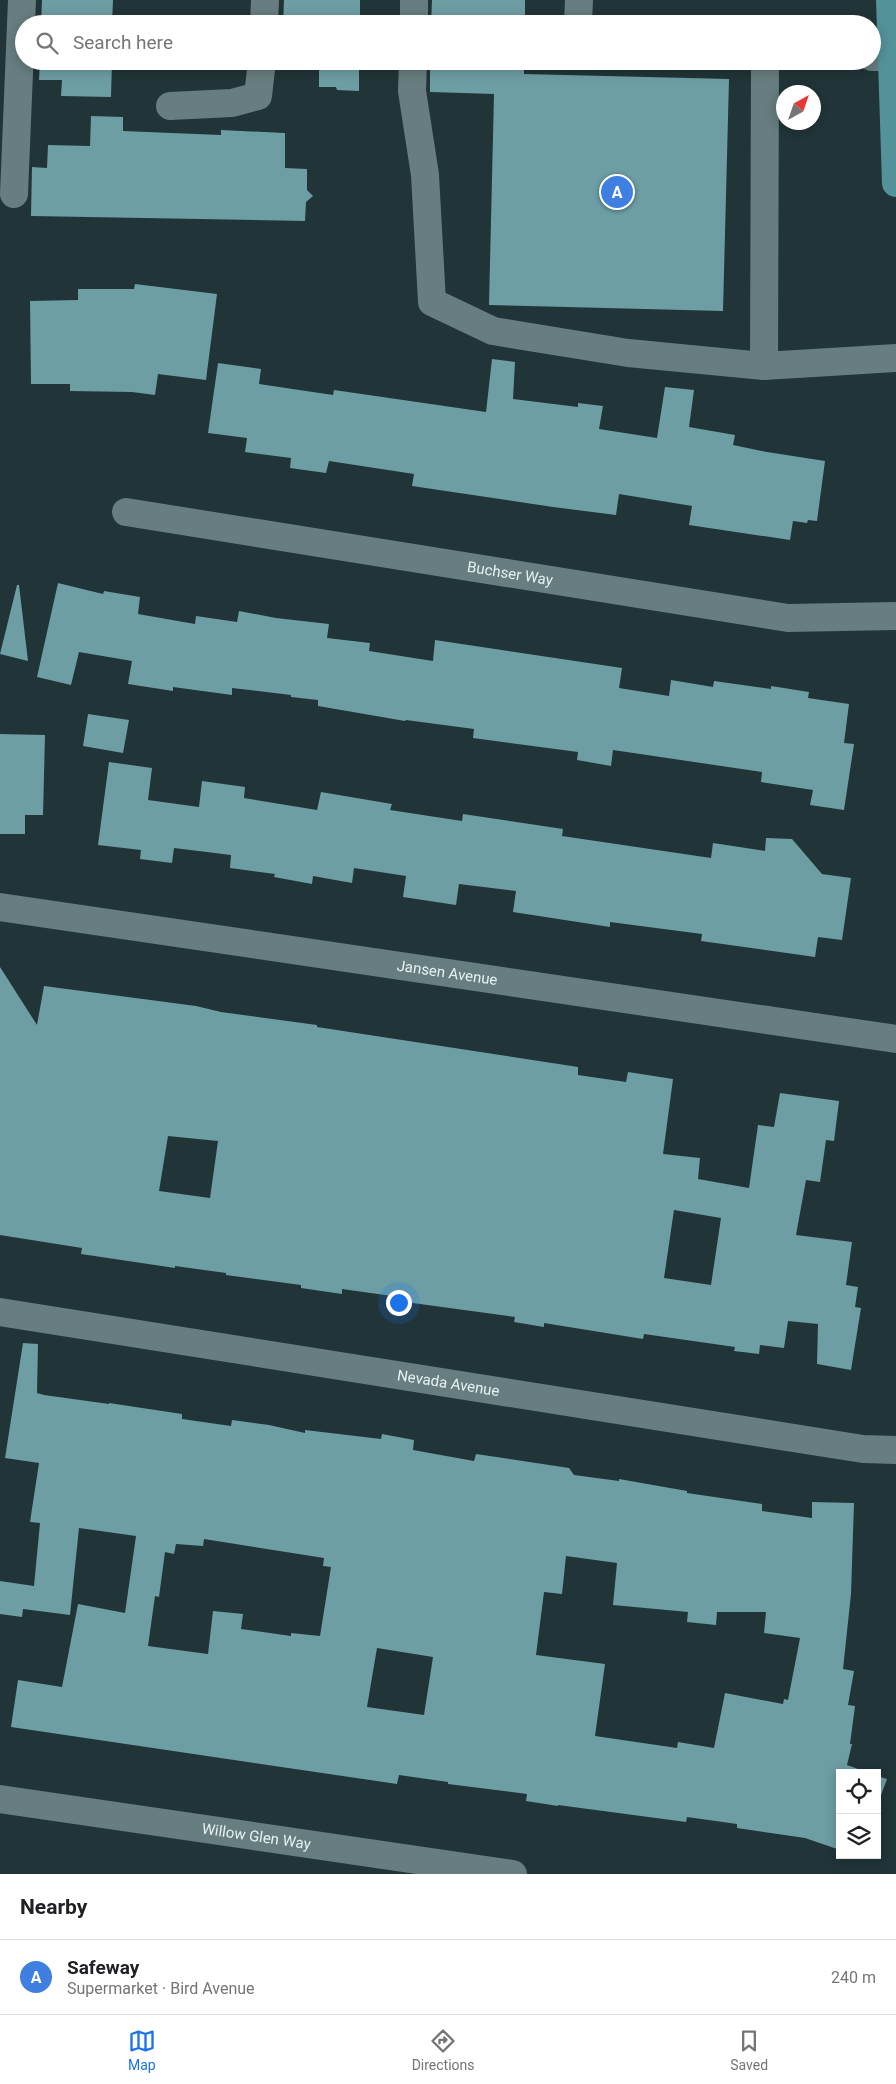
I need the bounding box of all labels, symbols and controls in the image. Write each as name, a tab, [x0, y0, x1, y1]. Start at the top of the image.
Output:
search box	[15, 15, 881, 70]
icon: search	[33, 29, 61, 57]
text: Search here	[73, 31, 173, 54]
north arrow	[776, 85, 821, 130]
pin: A	[601, 173, 633, 211]
street label: Buchser Way	[466, 558, 554, 589]
street label: Jansen Avenue	[396, 957, 499, 989]
your location	[386, 1290, 412, 1316]
street label: Nevada Avenue	[396, 1366, 501, 1400]
map controls	[836, 1769, 881, 1859]
button: locate	[836, 1769, 881, 1814]
button: layers	[836, 1814, 881, 1859]
street label: Willow Glen Way	[201, 1820, 312, 1853]
text: Nearby	[20, 1895, 87, 1919]
text: Safeway	[67, 1956, 139, 1979]
text: A	[31, 1968, 41, 1987]
text: 240 m	[831, 1968, 876, 1987]
text: Supermarket · Bird Avenue	[67, 1979, 255, 1998]
tab: Map	[128, 2027, 156, 2073]
tab: Directions	[412, 2027, 475, 2073]
tab: Saved	[730, 2027, 768, 2073]

